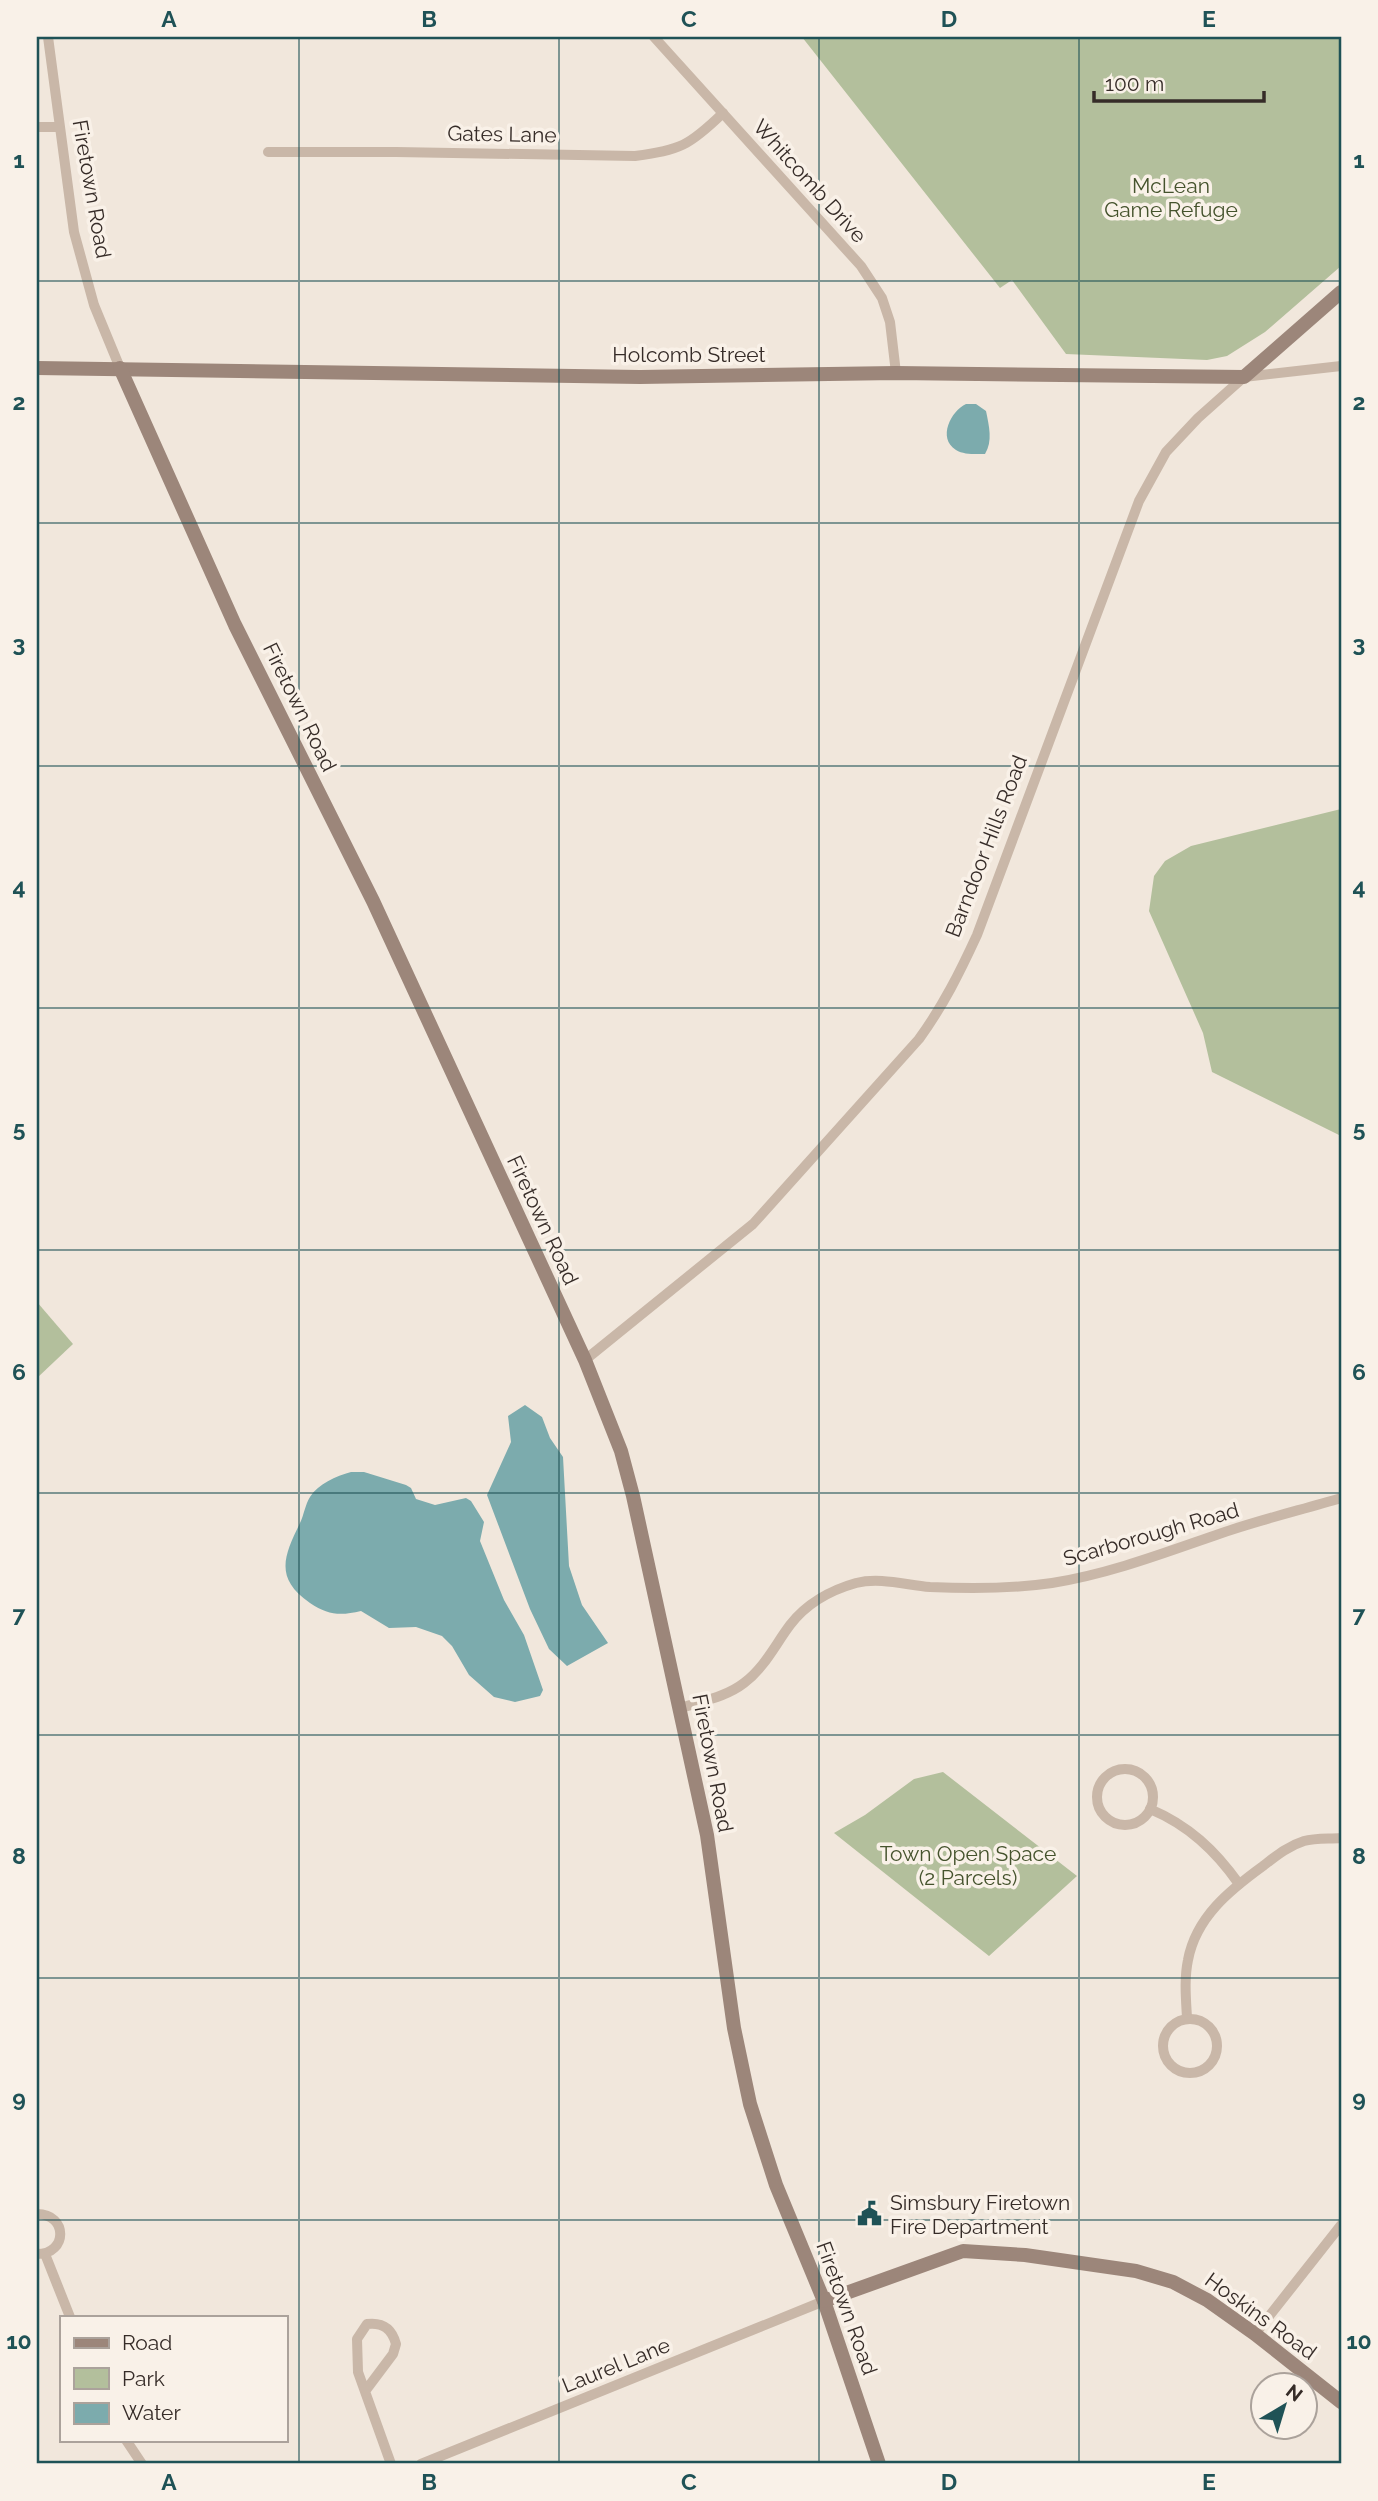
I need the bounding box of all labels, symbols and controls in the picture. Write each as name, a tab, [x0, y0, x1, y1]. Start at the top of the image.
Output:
text: A	[161, 5, 177, 32]
text: B	[421, 5, 437, 32]
text: C	[681, 5, 697, 32]
text: D	[941, 5, 957, 32]
text: E	[1202, 5, 1216, 32]
scale bar	[1094, 60, 1264, 104]
text: 100 m	[1105, 71, 1164, 96]
street label: Whitcomb Drive	[748, 114, 872, 248]
street label: Firetown Road	[68, 118, 116, 260]
street label: Gates Lane	[447, 121, 557, 147]
text: 1	[13, 146, 25, 173]
text: 1	[1353, 146, 1365, 173]
park label: McLean Game Refuge	[1104, 173, 1238, 222]
street label: Holcomb Street	[612, 342, 766, 367]
text: 2	[13, 388, 25, 415]
text: 2	[1353, 388, 1365, 415]
text: 3	[13, 630, 25, 657]
text: 3	[1353, 630, 1365, 657]
street label: Firetown Road	[258, 639, 342, 775]
street label: Barndoor Hills Road	[940, 752, 1032, 940]
text: 4	[12, 873, 26, 900]
text: 4	[1352, 873, 1366, 900]
text: 5	[13, 1115, 26, 1142]
text: 5	[1353, 1115, 1366, 1142]
street label: Firetown Road	[502, 1151, 584, 1289]
text: 6	[12, 1358, 26, 1385]
text: 6	[1352, 1358, 1366, 1385]
street label: Scarborough Road	[1060, 1497, 1242, 1571]
text: 7	[13, 1600, 26, 1627]
text: 7	[1353, 1600, 1366, 1627]
street label: Firetown Road	[687, 1692, 739, 1834]
park label: Town Open Space (2 Parcels)	[880, 1841, 1056, 1890]
text: 8	[12, 1842, 26, 1869]
text: 8	[1352, 1842, 1366, 1869]
text: 9	[12, 2085, 26, 2112]
text: 9	[1352, 2085, 1366, 2112]
place label: Simsbury Firetown Fire Department	[890, 2190, 1070, 2239]
public building icon: Simsbury Firetown Fire Department	[856, 2200, 884, 2228]
street label: Firetown Road	[811, 2238, 883, 2378]
street label: Hoskins Road	[1200, 2267, 1322, 2365]
legend	[60, 2316, 287, 2442]
text: 10	[6, 2327, 32, 2354]
text: 10	[1346, 2327, 1372, 2354]
text: Road	[122, 2330, 172, 2355]
street label: Laurel Lane	[558, 2332, 674, 2398]
text: Park	[122, 2366, 165, 2391]
north arrow	[1248, 2372, 1318, 2442]
text: N	[1282, 2379, 1307, 2406]
text: Water	[122, 2400, 181, 2425]
text: A	[161, 2468, 177, 2495]
text: B	[421, 2468, 437, 2495]
text: C	[681, 2468, 697, 2495]
text: D	[941, 2468, 957, 2495]
text: E	[1202, 2468, 1216, 2495]

